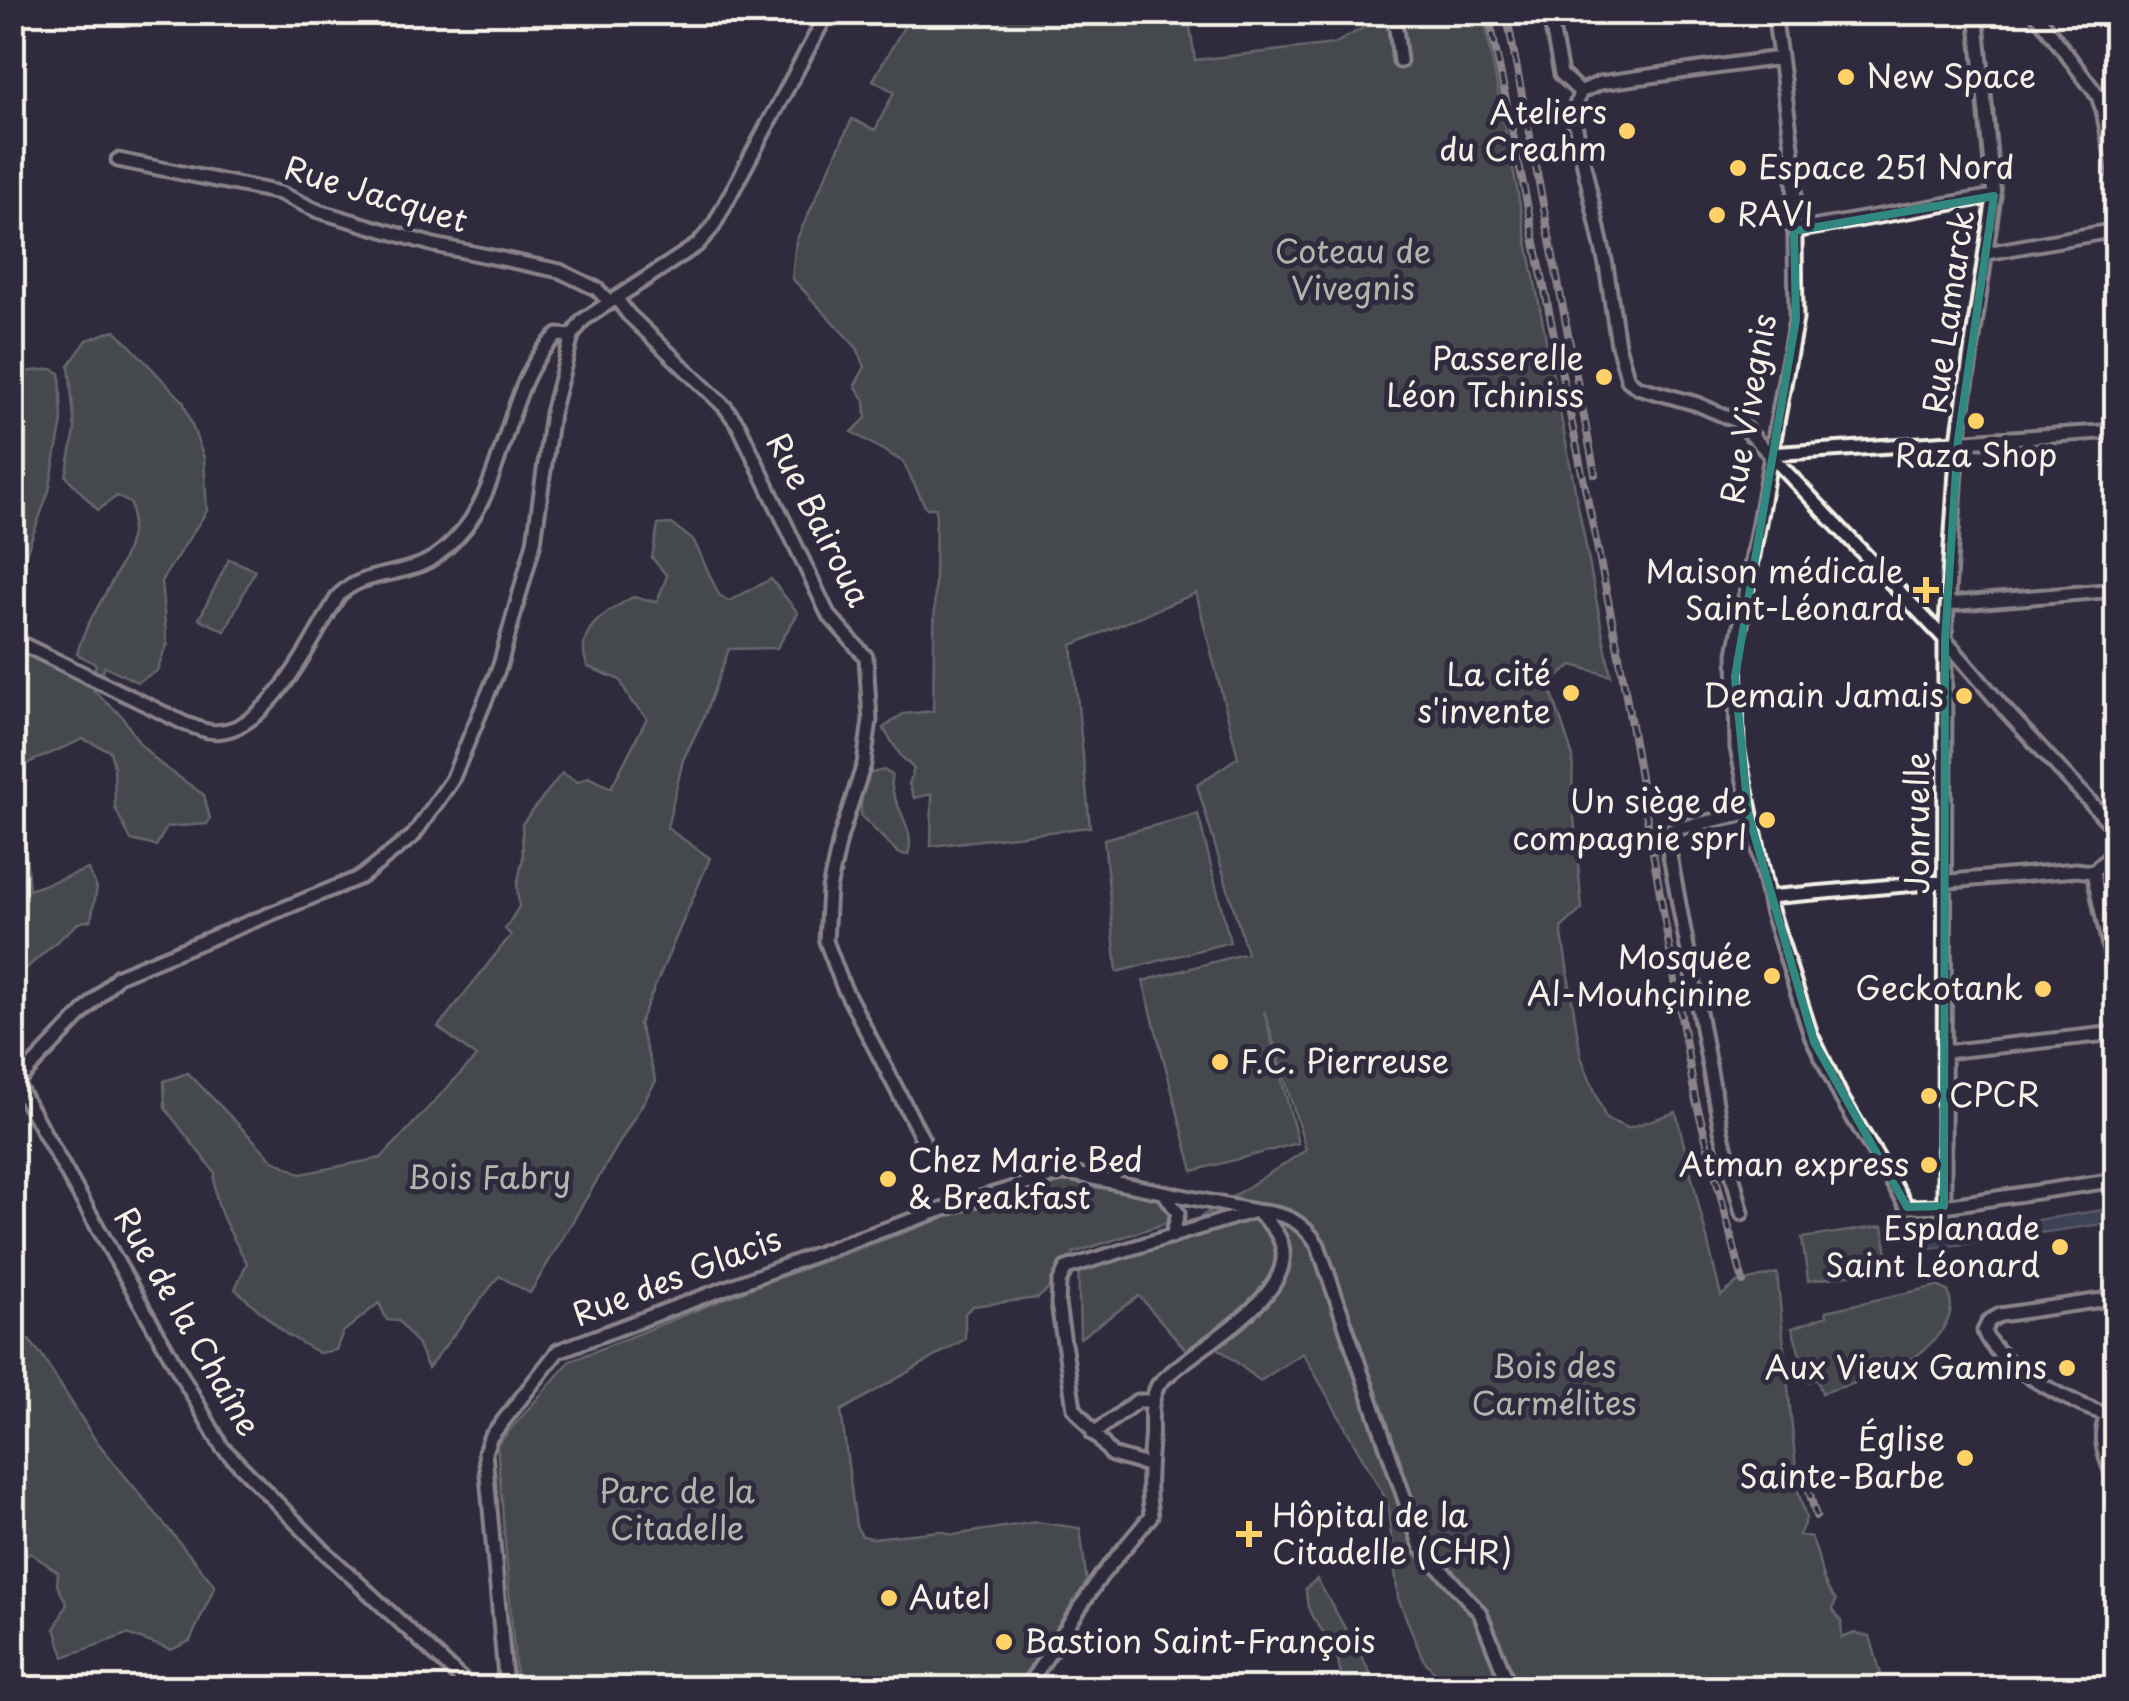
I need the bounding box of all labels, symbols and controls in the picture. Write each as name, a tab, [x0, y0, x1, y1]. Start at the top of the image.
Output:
place label: New Space	[1866, 51, 2036, 99]
marker: New Space	[1835, 66, 1857, 88]
place label: Ateliers du Creahm	[1439, 87, 1607, 172]
marker: Ateliers du Creahm	[1616, 120, 1638, 142]
street label: Rue Jacquet	[279, 142, 474, 244]
place label: Espace 251 Nord	[1758, 142, 2014, 190]
marker: Espace 251 Nord	[1727, 157, 1749, 179]
place label: RAVI	[1737, 189, 1814, 237]
marker: RAVI	[1706, 204, 1728, 226]
street label: Rue Lamarck	[1909, 207, 1985, 416]
park label: Coteau de Vivegnis	[1275, 226, 1431, 311]
street label: Rue Vivegnis	[1707, 310, 1787, 507]
place label: Passerelle Léon Tchiniss	[1386, 333, 1584, 418]
marker: Passerelle Léon Tchiniss	[1593, 366, 1615, 388]
marker: Raza Shop	[1965, 410, 1987, 432]
street label: Rue Bairoua	[755, 424, 884, 614]
place label: Raza Shop	[1895, 430, 2057, 478]
place label: Maison médicale Saint-Léonard	[1645, 546, 1904, 631]
marker: Maison médicale Saint-Léonard	[1913, 577, 1939, 603]
place label: La cité s'invente	[1418, 649, 1551, 734]
place label: Demain Jamais	[1703, 670, 1944, 718]
marker: La cité s'invente	[1560, 682, 1582, 704]
marker: Demain Jamais	[1953, 685, 1975, 707]
street label: Jonruelle	[1892, 752, 1940, 894]
place label: Un siège de compagnie sprl	[1512, 776, 1747, 861]
marker: Un siège de compagnie sprl	[1756, 809, 1778, 831]
place label: Mosquée Al-Mouhçinine	[1527, 932, 1752, 1017]
place label: Geckotank	[1855, 963, 2023, 1011]
marker: Mosquée Al-Mouhçinine	[1761, 965, 1783, 987]
marker: Geckotank	[2032, 978, 2054, 1000]
place label: F.C. Pierreuse	[1240, 1036, 1449, 1084]
marker: F.C. Pierreuse	[1209, 1051, 1231, 1073]
place label: CPCR	[1949, 1070, 2040, 1118]
marker: CPCR	[1918, 1085, 1940, 1107]
place label: Chez Marie Bed & Breakfast	[908, 1135, 1143, 1220]
place label: Atman express	[1679, 1139, 1909, 1187]
park label: Bois Fabry	[407, 1152, 571, 1200]
marker: Atman express	[1918, 1154, 1940, 1176]
marker: Chez Marie Bed & Breakfast	[877, 1168, 899, 1190]
street label: Rue de la Chaîne	[104, 1197, 274, 1445]
place label: Esplanade Saint Léonard	[1825, 1203, 2040, 1288]
street label: Rue des Glacis	[565, 1213, 788, 1337]
marker: Esplanade Saint Léonard	[2049, 1236, 2071, 1258]
park label: Bois des Carmélites	[1472, 1341, 1636, 1426]
place label: Aux Vieux Gamins	[1765, 1342, 2047, 1390]
marker: Aux Vieux Gamins	[2056, 1357, 2078, 1379]
place label: Église Sainte-Barbe	[1739, 1414, 1945, 1499]
marker: Église Sainte-Barbe	[1954, 1447, 1976, 1469]
park label: Parc de la Citadelle	[599, 1466, 755, 1551]
place label: Hôpital de la Citadelle (CHR)	[1272, 1490, 1512, 1575]
marker: Hôpital de la Citadelle (CHR)	[1236, 1521, 1262, 1547]
place label: Autel	[909, 1572, 990, 1620]
marker: Autel	[878, 1587, 900, 1609]
place label: Bastion Saint-François	[1024, 1616, 1376, 1664]
marker: Bastion Saint-François	[993, 1631, 1015, 1653]

